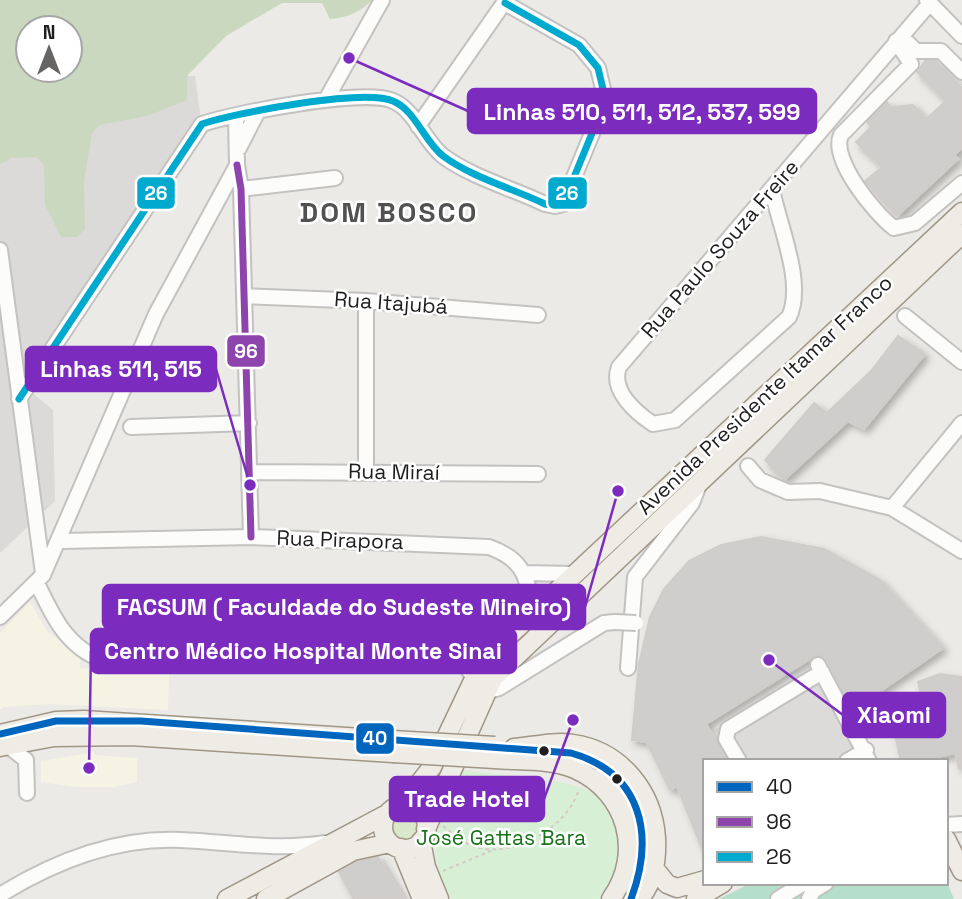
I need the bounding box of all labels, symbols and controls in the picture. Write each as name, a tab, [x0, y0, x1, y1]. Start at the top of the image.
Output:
north arrow	[14, 14, 84, 84]
text: N	[43, 20, 55, 45]
callout: Linhas 510, 511, 512, 537, 599	[468, 89, 816, 133]
text: Linhas 510, 511, 512, 537, 599	[484, 97, 800, 127]
street label: Rua Paulo Souza Freire	[635, 154, 804, 343]
line badge: 26	[136, 176, 176, 210]
line badge: 26	[547, 176, 588, 210]
text: 26	[144, 181, 168, 206]
text: 26	[555, 181, 579, 206]
district label: DOM BOSCO	[300, 194, 478, 230]
street label: Avenida Presidente Itamar Franco	[631, 269, 898, 520]
street label: Rua Itajubá	[333, 285, 449, 320]
line badge: 96	[226, 334, 266, 368]
text: 96	[234, 339, 258, 364]
callout: Linhas 511, 515	[26, 347, 216, 391]
text: Linhas 511, 515	[40, 354, 202, 384]
street label: Rua Miraí	[348, 457, 441, 486]
street label: Rua Pirapora	[276, 524, 404, 555]
callout: FACSUM ( Faculdade do Sudeste Mineiro)	[103, 585, 585, 629]
text: FACSUM ( Faculdade do Sudeste Mineiro)	[117, 592, 571, 622]
callout: Centro Médico Hospital Monte Sinai	[91, 629, 516, 673]
text: Centro Médico Hospital Monte Sinai	[104, 636, 502, 666]
callout: Xiaomi	[843, 693, 945, 737]
text: Xiaomi	[857, 700, 931, 730]
line badge: 40	[355, 722, 395, 755]
text: 40	[363, 726, 387, 751]
unlabelled marker	[537, 744, 551, 758]
legend	[703, 759, 948, 885]
unlabelled marker	[610, 772, 624, 786]
text: 40	[766, 773, 793, 800]
callout: Trade Hotel	[390, 777, 544, 821]
text: Trade Hotel	[404, 784, 530, 814]
text: 96	[766, 808, 792, 835]
park label: José Gattas Bara	[416, 824, 586, 851]
text: 26	[766, 843, 792, 870]

